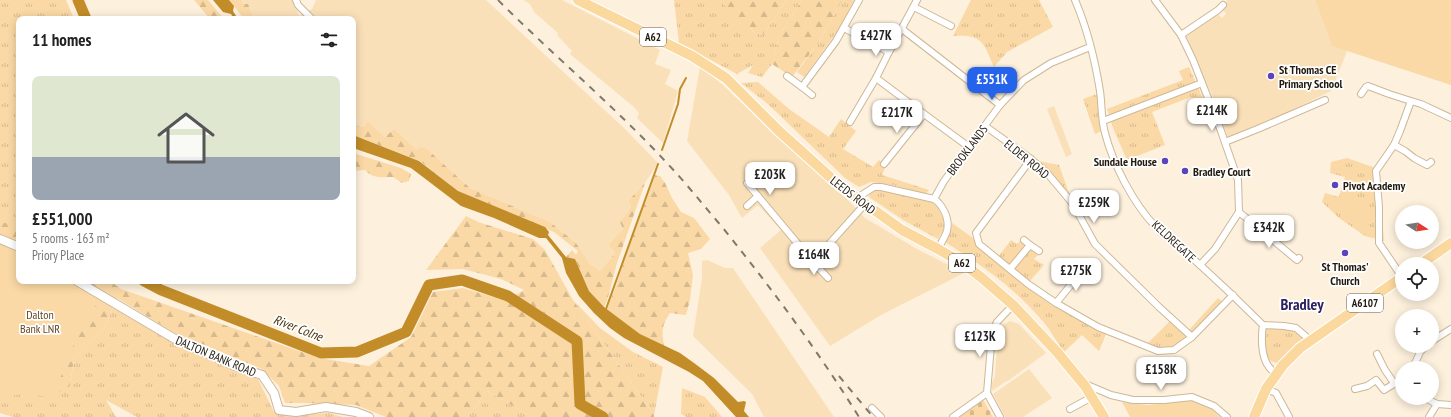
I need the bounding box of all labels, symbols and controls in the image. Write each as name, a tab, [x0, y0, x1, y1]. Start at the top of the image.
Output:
pin: £427K	[848, 23, 904, 57]
text: £427K	[860, 27, 892, 44]
road number: A62	[640, 28, 666, 46]
text: 11 homes	[32, 29, 91, 51]
icon: filters	[318, 29, 340, 51]
place label: St Thomas CE Primary School	[1279, 62, 1343, 91]
pin: £551K	[964, 67, 1020, 101]
text: £551K	[976, 71, 1008, 88]
marker: St Thomas CE Primary School	[1266, 71, 1276, 81]
pin: £214K	[1184, 98, 1240, 132]
pin: £217K	[869, 100, 925, 134]
icon: home	[150, 102, 222, 174]
text: £214K	[1196, 102, 1228, 119]
text: £217K	[881, 104, 913, 121]
street label: BROOKLANDS	[943, 122, 991, 178]
street label: ELDER ROAD	[1001, 136, 1053, 182]
place label: Sundale House	[1094, 154, 1157, 169]
marker: Sundale House	[1160, 156, 1170, 166]
pin: £203K	[742, 162, 798, 196]
place label: Bradley Court	[1193, 164, 1251, 179]
text: £203K	[754, 166, 786, 183]
marker: Bradley Court	[1180, 166, 1190, 176]
street label: LEEDS ROAD	[828, 173, 878, 217]
place label: Pivot Academy	[1343, 178, 1405, 193]
marker: Pivot Academy	[1330, 180, 1340, 190]
pin: £259K	[1066, 190, 1122, 224]
text: £259K	[1078, 194, 1110, 211]
north arrow	[1395, 205, 1439, 249]
map controls	[1395, 205, 1439, 405]
text: £551,000	[32, 208, 93, 230]
pin: £342K	[1241, 215, 1297, 249]
street label: KELDREGATE	[1149, 217, 1199, 265]
text: £342K	[1253, 219, 1285, 236]
text: 5 rooms · 163 m²	[32, 230, 110, 247]
pin: £164K	[786, 242, 842, 276]
text: £164K	[798, 246, 830, 263]
text: Priory Place	[32, 247, 84, 264]
marker: St Thomas' Church	[1340, 248, 1350, 258]
road number: A62	[949, 254, 975, 272]
button: locate	[1395, 257, 1439, 301]
pin: £275K	[1048, 258, 1104, 292]
place label: St Thomas' Church	[1322, 259, 1369, 288]
text: £275K	[1060, 262, 1092, 279]
district label: Bradley	[1280, 294, 1324, 314]
road number: A6107	[1347, 294, 1383, 312]
park label: Dalton Bank LNR	[20, 307, 60, 336]
button: +	[1395, 309, 1439, 353]
water label: River Colne	[271, 311, 326, 346]
pin: £123K	[952, 324, 1008, 358]
text: £123K	[964, 328, 996, 345]
street label: DALTON BANK ROAD	[174, 332, 258, 380]
pin: £158K	[1133, 357, 1189, 391]
text: £158K	[1145, 361, 1177, 378]
button: −	[1395, 361, 1439, 405]

